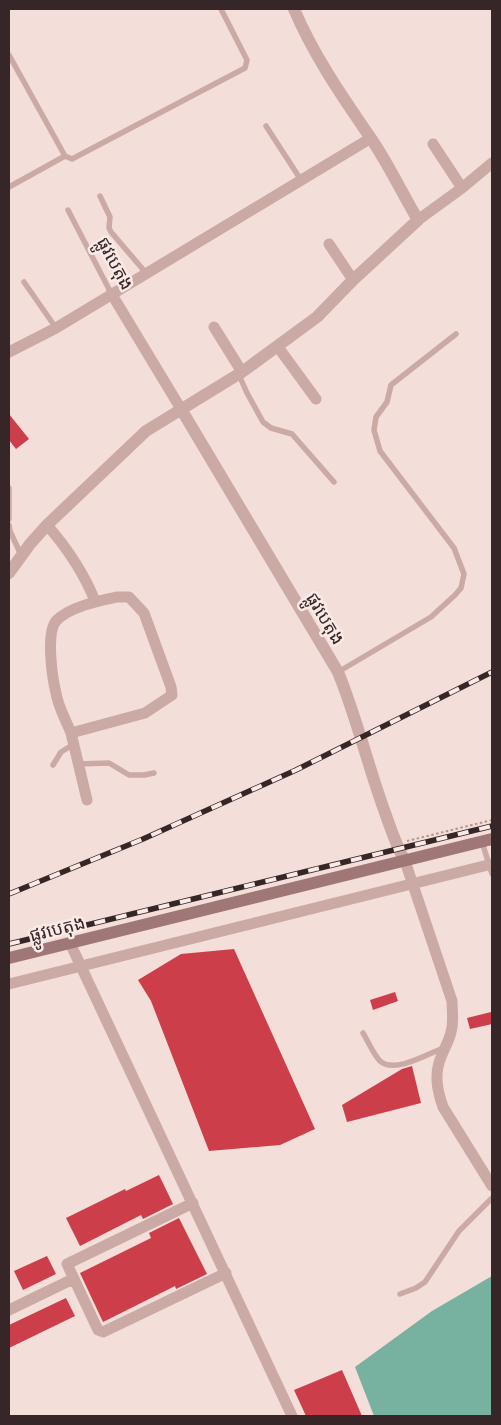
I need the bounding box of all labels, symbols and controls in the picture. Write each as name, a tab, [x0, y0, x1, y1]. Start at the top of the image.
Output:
street label: ផ្លូវបេតុង	[87, 233, 138, 296]
street label: ផ្លូវបេតុង	[297, 589, 349, 651]
street label: ផ្លូវបេតុង	[27, 911, 89, 952]

